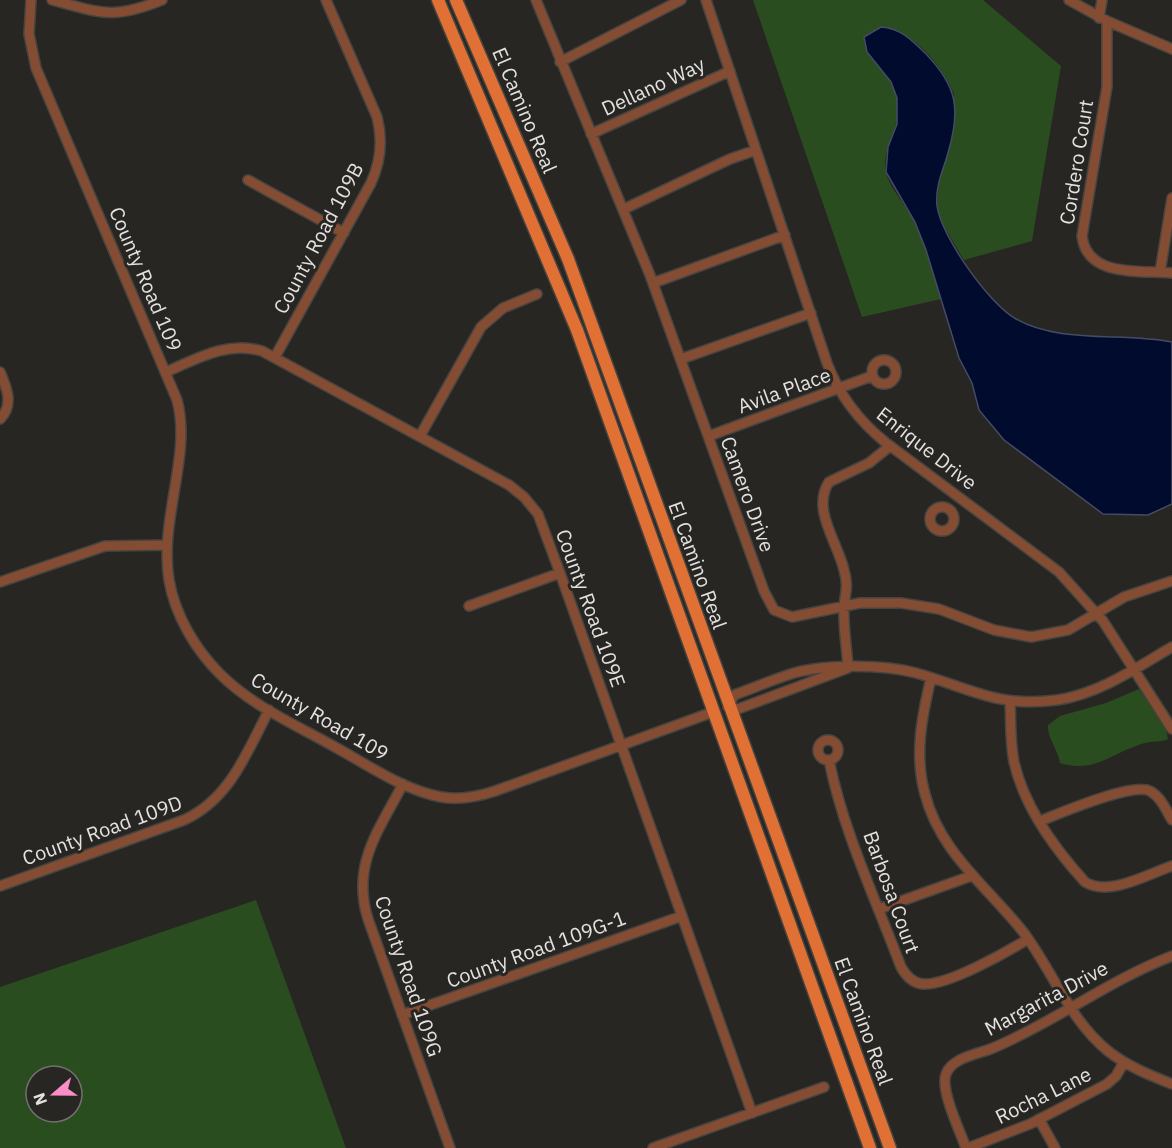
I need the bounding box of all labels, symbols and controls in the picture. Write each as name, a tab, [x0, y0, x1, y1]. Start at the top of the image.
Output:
street label: El Camino Real	[486, 43, 564, 177]
street label: Dellano Way	[597, 50, 709, 122]
street label: Cordero Court	[1053, 98, 1099, 226]
street label: County Road 109B	[267, 158, 369, 318]
street label: County Road 109	[103, 202, 189, 356]
street label: Avila Place	[734, 361, 834, 419]
street label: Enrique Drive	[871, 400, 983, 496]
street label: Camero Drive	[715, 432, 781, 556]
street label: El Camino Real	[662, 497, 734, 633]
street label: County Road 109E	[550, 525, 632, 691]
street label: County Road 109	[246, 666, 394, 766]
street label: County Road 109D	[18, 789, 186, 871]
street label: Barbosa Court	[857, 827, 927, 957]
street label: County Road 109G	[369, 892, 449, 1060]
street label: County Road 109G-1	[443, 904, 629, 994]
street label: El Camino Real	[828, 953, 900, 1089]
street label: Margarita Drive	[980, 954, 1112, 1042]
street label: Rocha Lane	[991, 1060, 1095, 1130]
north arrow	[24, 1064, 84, 1124]
text: N	[29, 1090, 51, 1108]

